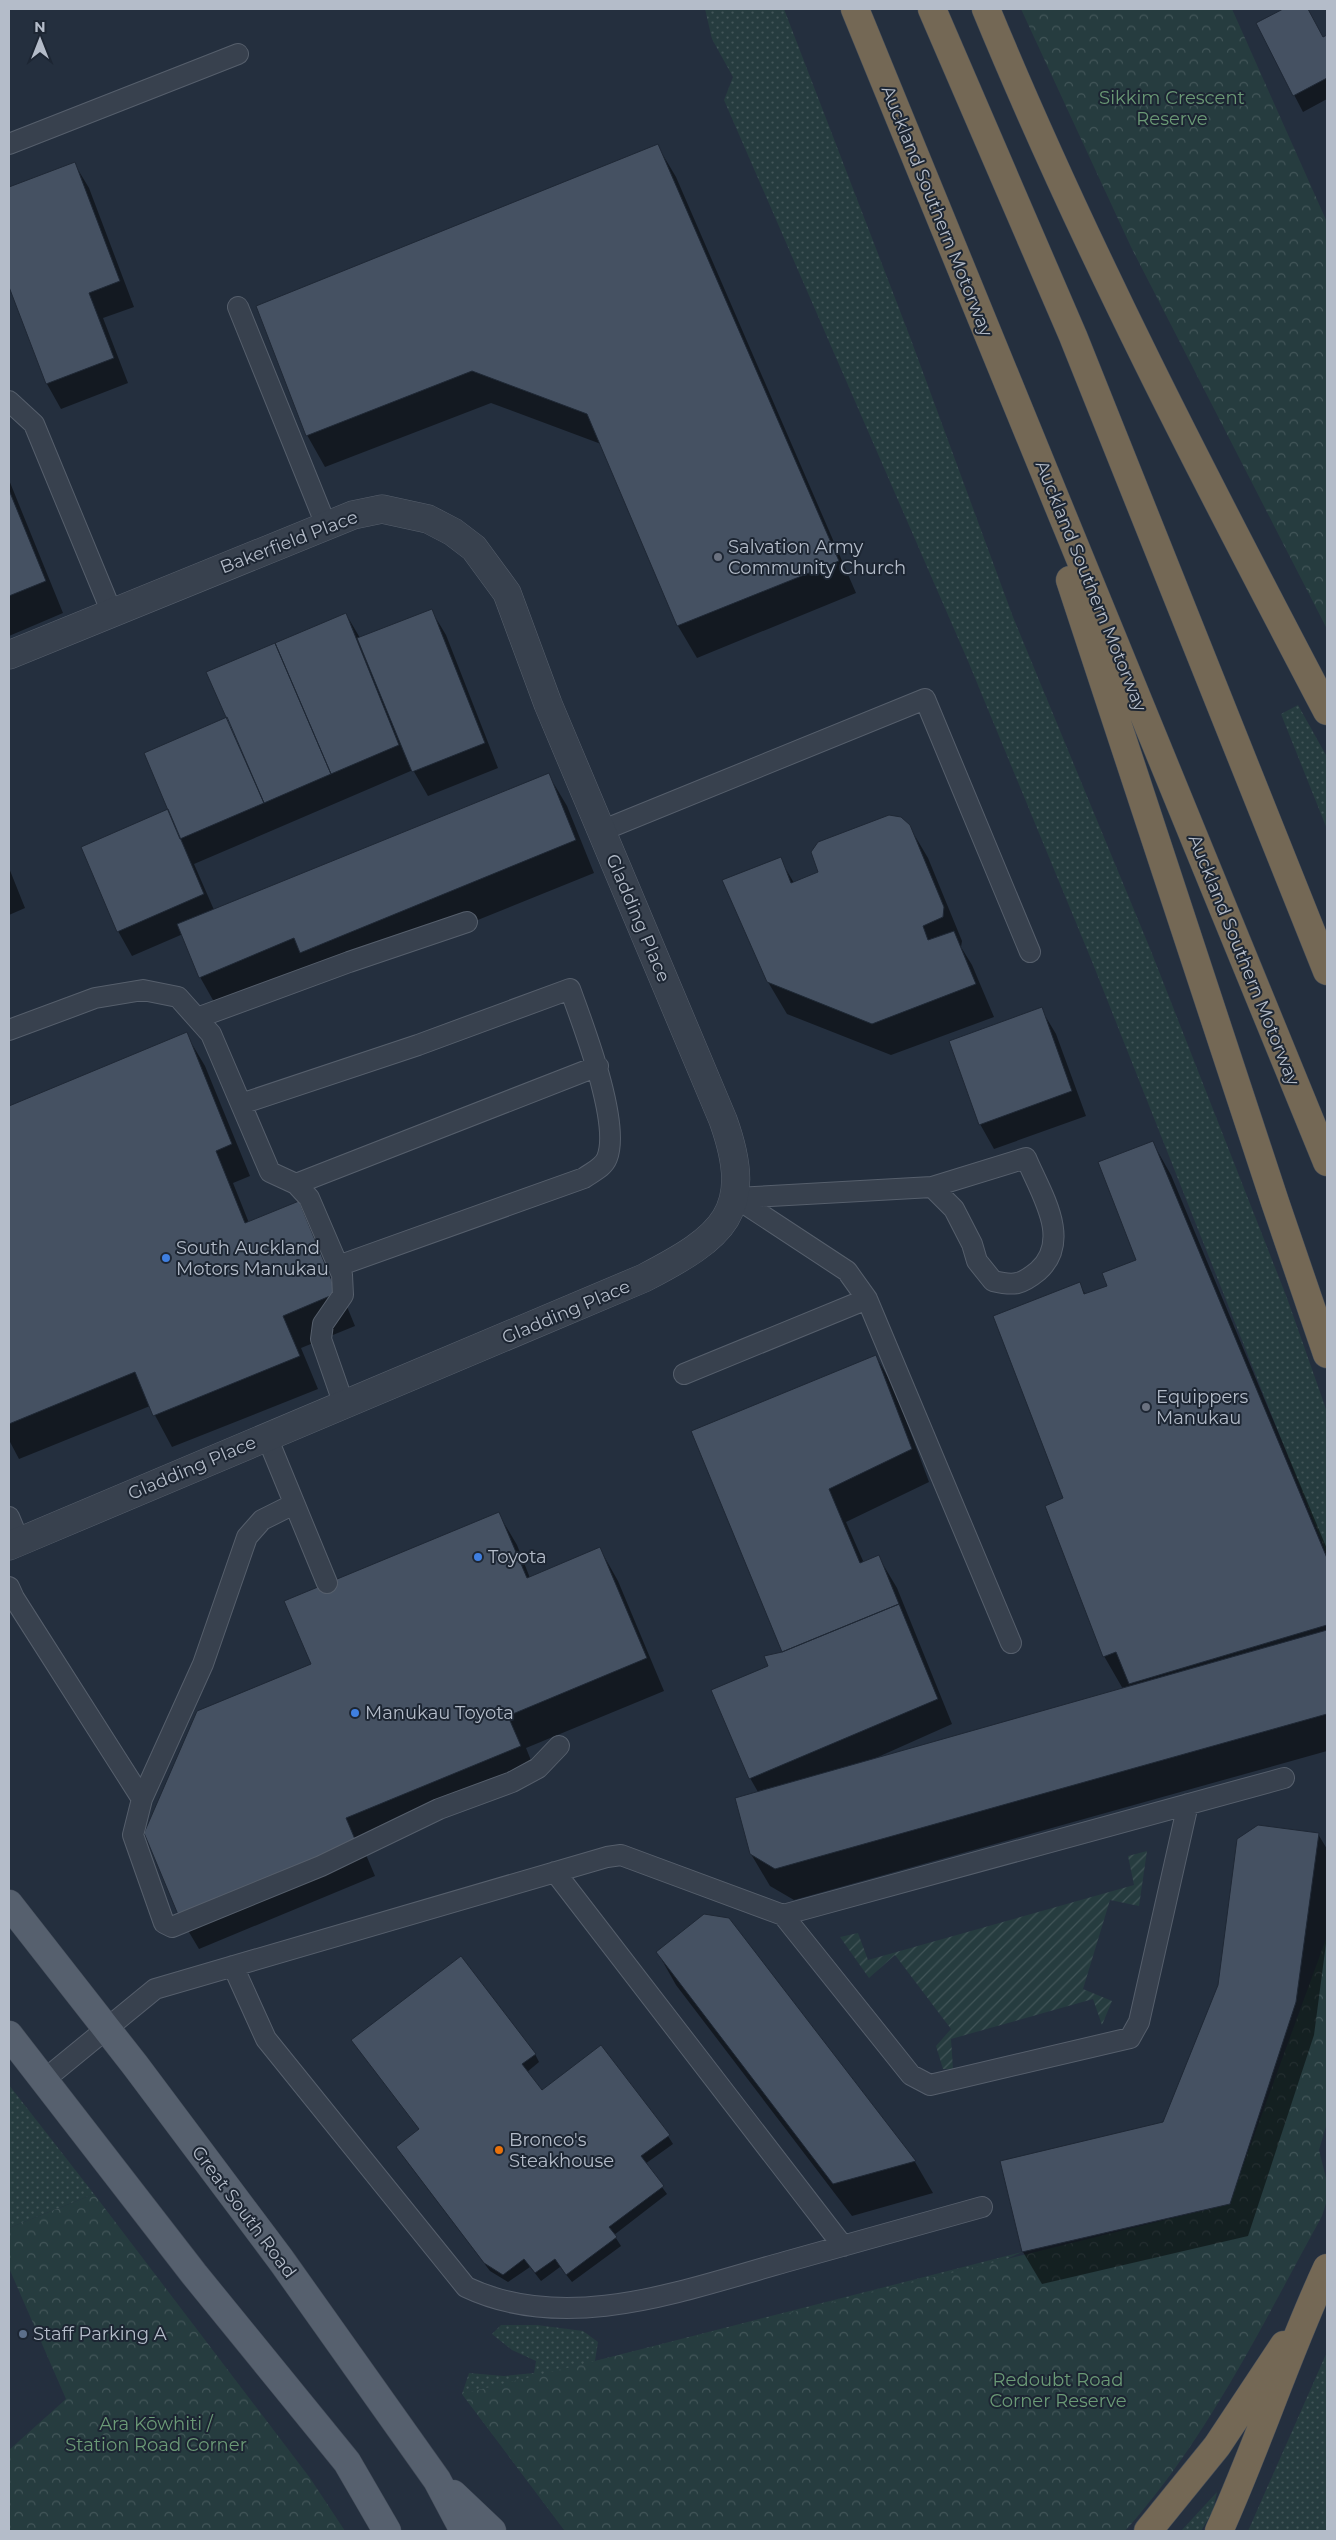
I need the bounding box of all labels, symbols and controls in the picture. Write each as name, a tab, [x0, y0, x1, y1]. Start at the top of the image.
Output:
north arrow	[15, 15, 65, 65]
text: N	[34, 18, 46, 36]
street label: Auckland Southern Motorway	[876, 82, 998, 340]
park label: Sikkim Crescent Reserve	[1099, 87, 1245, 130]
street label: Auckland Southern Motorway	[1030, 457, 1152, 715]
street label: Bakerfield Place	[217, 506, 361, 578]
place label: Salvation Army Community Church	[728, 536, 906, 579]
marker: Salvation Army Community Church	[712, 551, 724, 563]
street label: Auckland Southern Motorway	[1183, 831, 1305, 1089]
street label: Gladding Place	[601, 851, 675, 986]
place label: South Auckland Motors Manukau	[176, 1237, 329, 1280]
marker: South Auckland Motors Manukau	[160, 1252, 172, 1264]
street label: Gladding Place	[499, 1275, 634, 1349]
place label: Equippers Manukau	[1156, 1386, 1249, 1429]
marker: Equippers Manukau	[1140, 1401, 1152, 1413]
street label: Gladding Place	[125, 1431, 260, 1505]
place label: Toyota	[488, 1546, 547, 1568]
marker: Toyota	[472, 1551, 484, 1563]
place label: Manukau Toyota	[365, 1702, 514, 1724]
marker: Manukau Toyota	[349, 1707, 361, 1719]
place label: Bronco's Steakhouse	[509, 2129, 614, 2172]
street label: Great South Road	[187, 2142, 301, 2282]
marker: Bronco's Steakhouse	[493, 2144, 505, 2156]
place label: Staff Parking A	[33, 2323, 167, 2345]
marker: Staff Parking A	[17, 2328, 29, 2340]
park label: Redoubt Road Corner Reserve	[989, 2369, 1127, 2412]
park label: Ara Kōwhiti / Station Road Corner	[65, 2413, 247, 2456]

